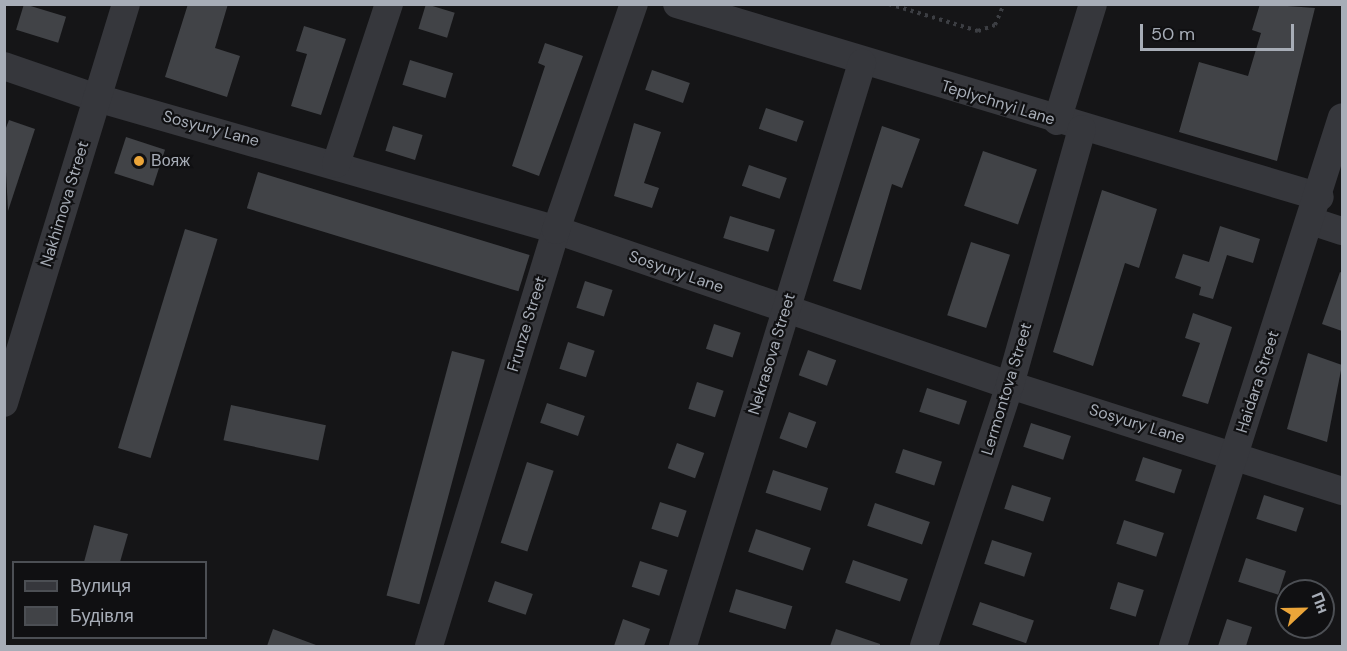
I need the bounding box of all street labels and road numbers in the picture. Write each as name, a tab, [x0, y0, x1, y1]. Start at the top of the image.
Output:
street label: Teplychnyi Lane	[939, 77, 1057, 129]
street label: Sosyury Lane	[161, 107, 261, 151]
street label: Nakhimova Street	[37, 139, 93, 269]
street label: Sosyury Lane	[626, 247, 726, 297]
street label: Frunze Street	[503, 274, 551, 374]
street label: Nekrasova Street	[744, 291, 800, 417]
street label: Lermontova Street	[978, 320, 1036, 458]
street label: Haidara Street	[1232, 328, 1284, 436]
street label: Sosyury Lane	[1087, 400, 1187, 448]

